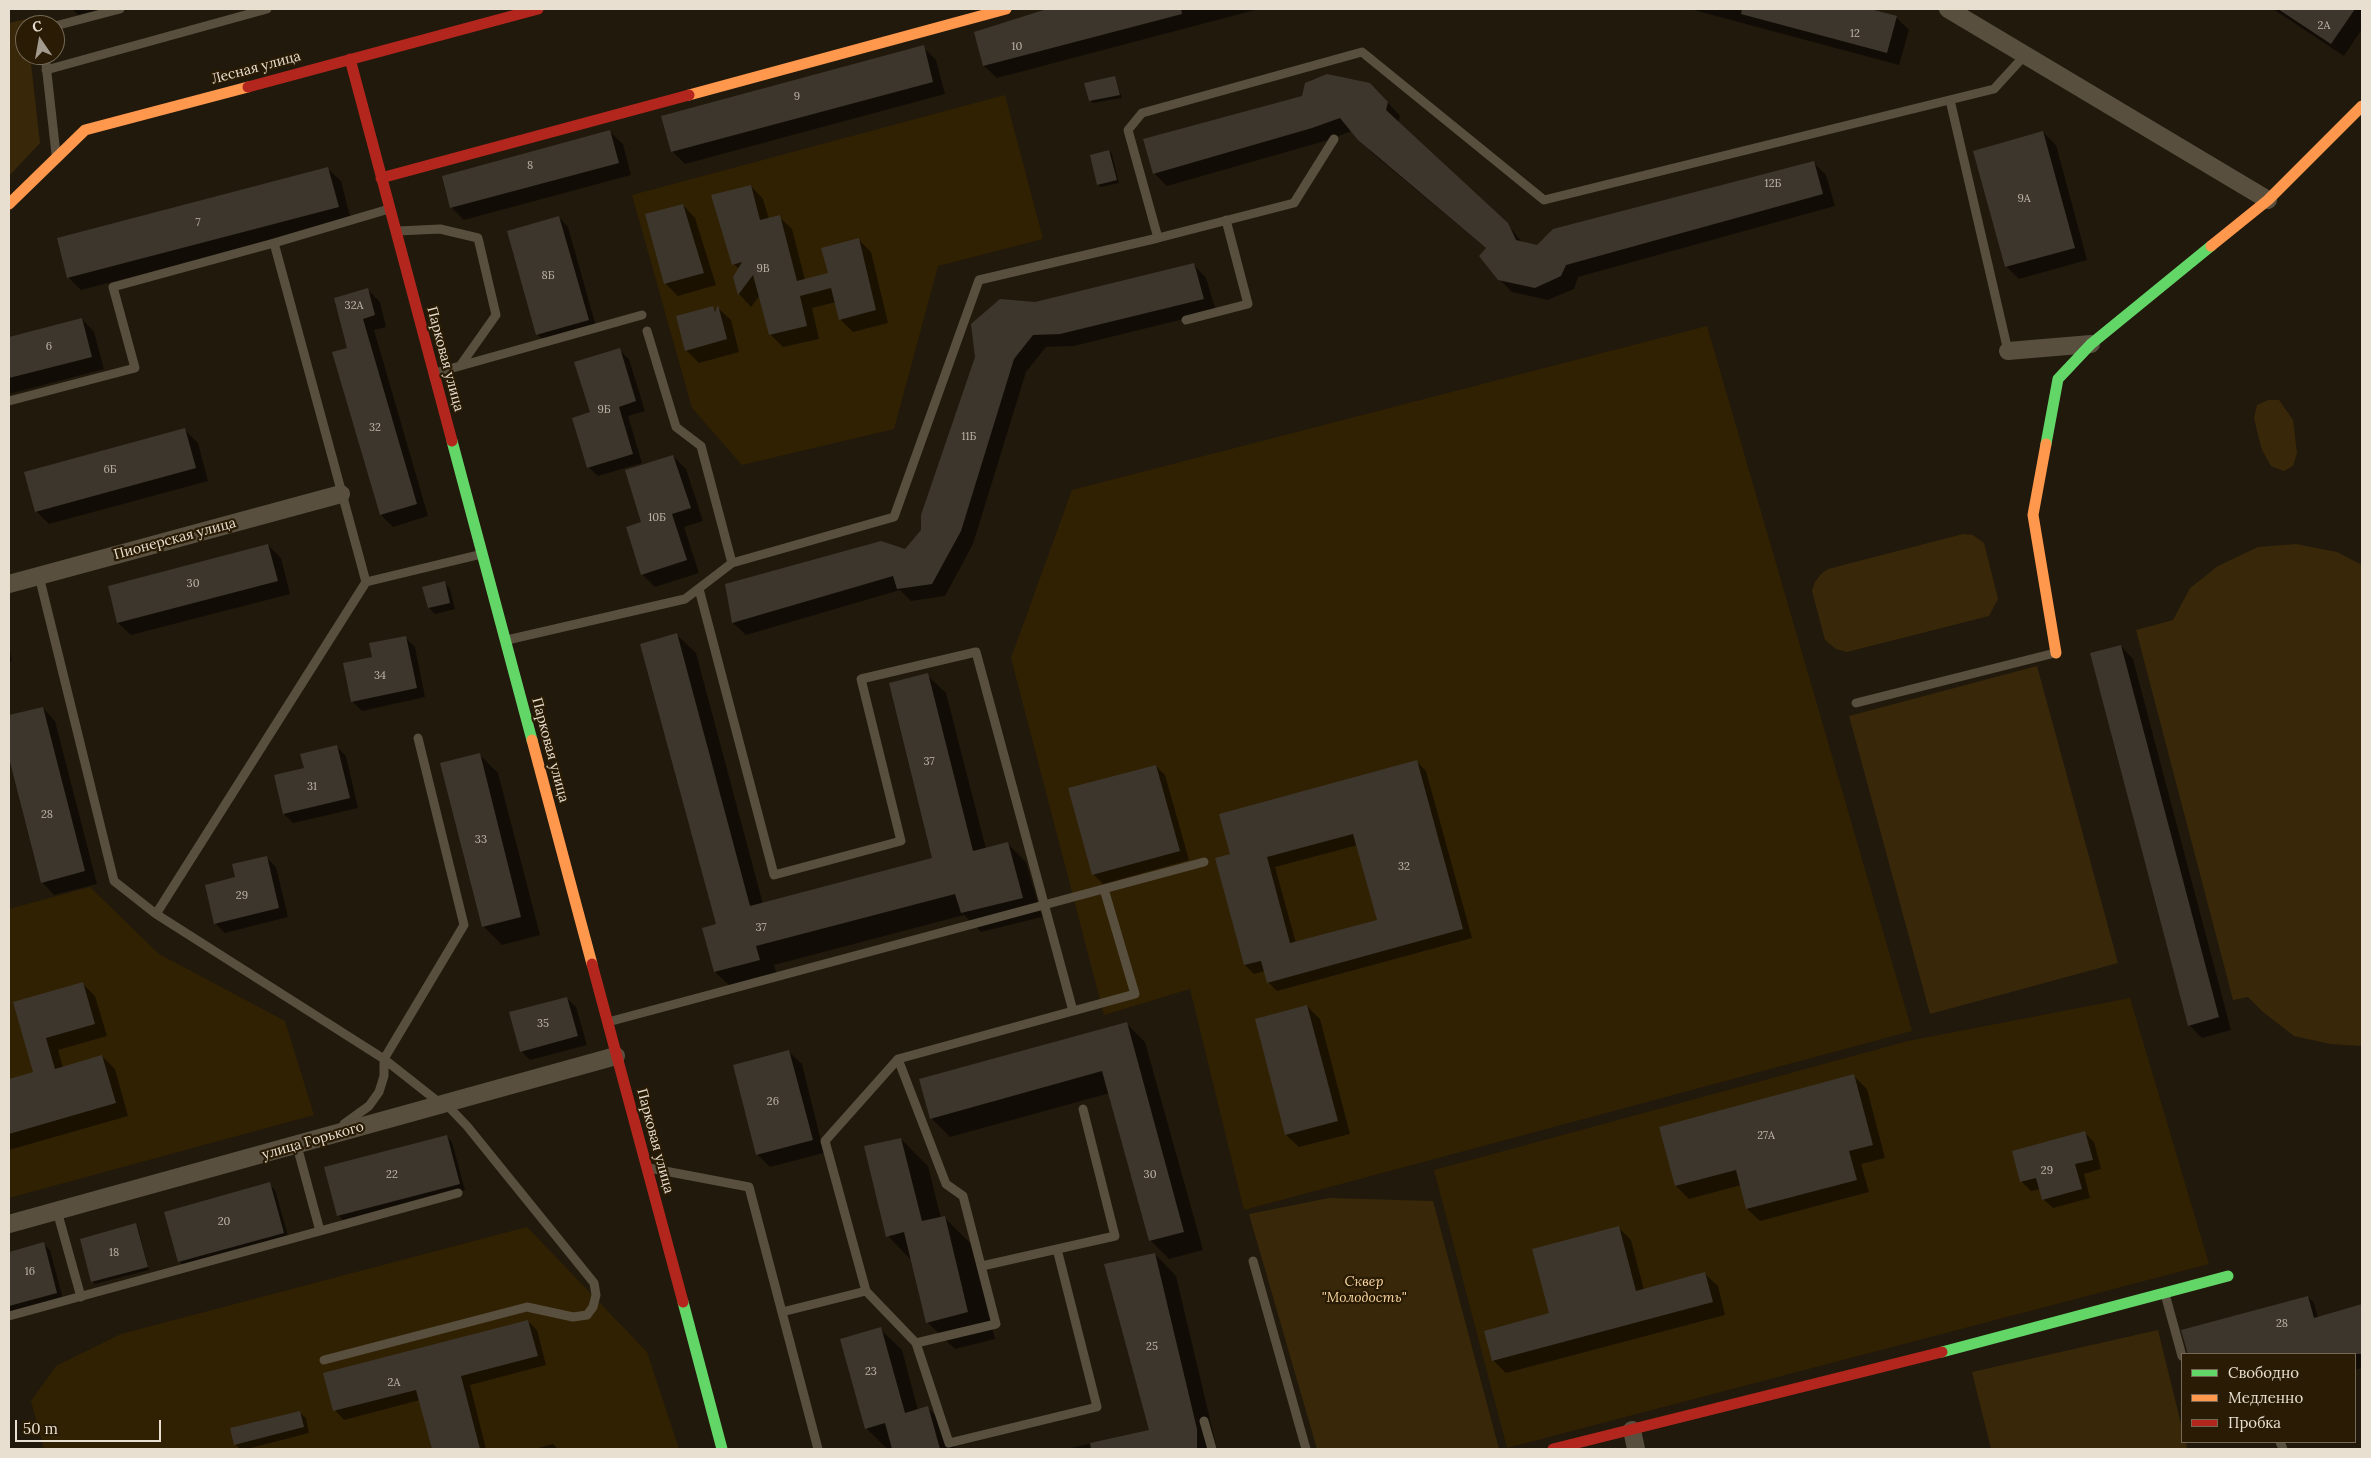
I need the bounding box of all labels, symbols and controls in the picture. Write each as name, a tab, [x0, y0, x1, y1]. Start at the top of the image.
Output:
north arrow	[15, 15, 65, 65]
text: С	[30, 17, 44, 36]
house number: 2А	[2318, 19, 2330, 33]
house number: 12	[1850, 27, 1860, 41]
house number: 10	[1012, 40, 1022, 54]
street label: Лесная улица	[209, 48, 303, 88]
house number: 9	[794, 90, 800, 104]
house number: 8	[527, 159, 533, 173]
house number: 12Б	[1765, 177, 1781, 191]
house number: 9А	[2017, 192, 2031, 206]
house number: 7	[195, 216, 201, 230]
house number: 9В	[756, 262, 770, 276]
house number: 8Б	[541, 269, 555, 283]
house number: 32А	[345, 299, 363, 313]
street label: Парковая улица	[423, 305, 467, 413]
house number: 6	[46, 340, 52, 354]
house number: 9Б	[597, 403, 611, 417]
house number: 32	[369, 421, 381, 435]
house number: 11Б	[962, 430, 976, 444]
house number: 6Б	[103, 463, 117, 477]
house number: 10Б	[648, 511, 666, 525]
street label: Пионерская улица	[112, 515, 238, 563]
house number: 30	[187, 577, 199, 591]
house number: 34	[374, 669, 386, 683]
street label: Парковая улица	[528, 696, 572, 804]
house number: 37	[924, 755, 934, 769]
house number: 31	[307, 780, 317, 794]
house number: 28	[41, 808, 53, 822]
house number: 33	[475, 833, 487, 847]
house number: 32	[1398, 860, 1410, 874]
house number: 29	[236, 889, 248, 903]
house number: 37	[756, 921, 766, 935]
house number: 35	[537, 1017, 549, 1031]
street label: Парковая улица	[633, 1087, 677, 1195]
house number: 26	[767, 1095, 779, 1109]
street label: улица Горького	[260, 1118, 366, 1164]
house number: 27А	[1757, 1129, 1775, 1143]
house number: 29	[2041, 1164, 2053, 1178]
house number: 22	[386, 1168, 398, 1182]
house number: 30	[1144, 1168, 1156, 1182]
house number: 20	[218, 1215, 230, 1229]
house number: 18	[109, 1246, 119, 1260]
house number: 16	[25, 1265, 35, 1279]
park label: Сквер "Молодость"	[1321, 1274, 1407, 1306]
house number: 28	[2276, 1317, 2288, 1331]
house number: 25	[1146, 1340, 1158, 1354]
legend	[2181, 1353, 2356, 1443]
text: Свободно	[2228, 1363, 2299, 1382]
house number: 23	[865, 1365, 877, 1379]
house number: 2А	[388, 1376, 400, 1390]
text: Медленно	[2228, 1388, 2303, 1407]
scale bar	[18, 1410, 164, 1442]
text: Пробка	[2228, 1413, 2281, 1432]
text: 50 m	[23, 1419, 58, 1438]

